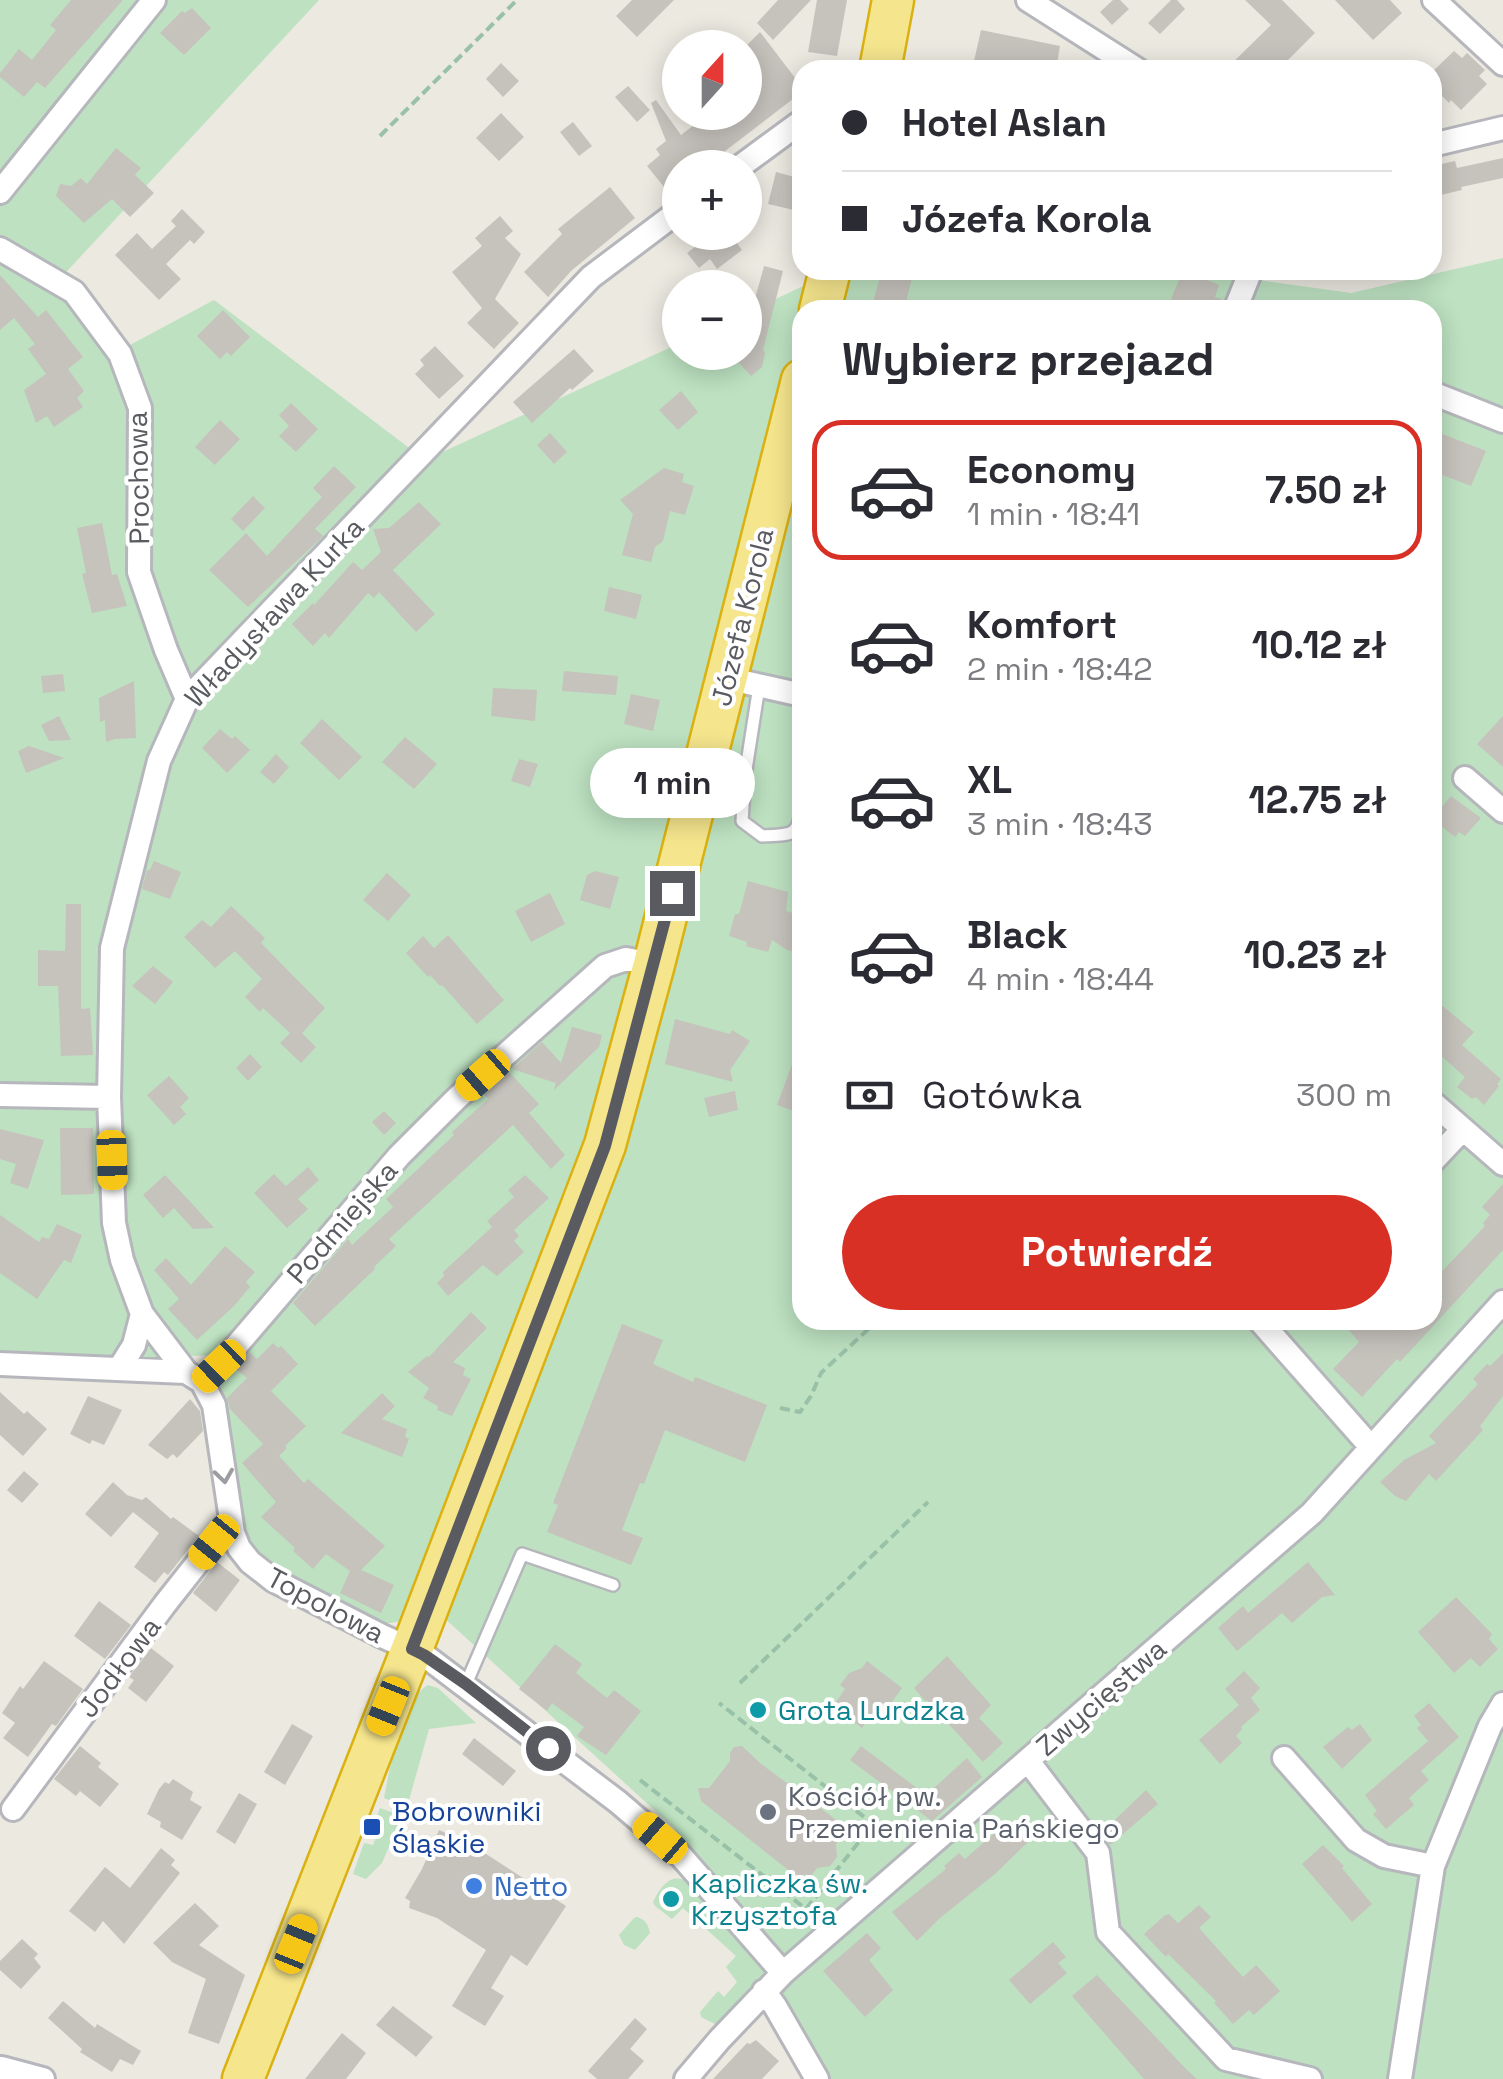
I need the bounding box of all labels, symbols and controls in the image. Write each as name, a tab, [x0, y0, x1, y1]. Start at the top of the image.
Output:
north arrow	[662, 30, 762, 130]
map controls	[662, 30, 762, 370]
text: Hotel Aslan	[902, 99, 1107, 147]
button: +	[662, 150, 762, 250]
text: Józefa Korola	[902, 195, 1151, 243]
button: −	[662, 270, 762, 370]
text: Wybierz przejazd	[842, 331, 1215, 388]
street label: Prochowa	[119, 411, 157, 545]
icon: car	[847, 445, 937, 535]
text: Economy	[967, 446, 1136, 494]
text: 7.50 zł	[1265, 466, 1387, 514]
text: 1 min · 18:41	[967, 494, 1140, 534]
street label: Władysława Kurka	[177, 509, 371, 715]
street label: Józefa Korola	[702, 524, 782, 710]
icon: car	[847, 600, 937, 690]
text: Komfort	[967, 601, 1117, 649]
text: 10.12 zł	[1252, 621, 1387, 669]
text: 2 min · 18:42	[967, 649, 1153, 689]
callout: 1 min	[590, 748, 754, 818]
icon: car	[847, 755, 937, 845]
text: XL	[967, 756, 1012, 804]
text: 1 min	[633, 763, 712, 803]
text: 12.75 zł	[1249, 776, 1387, 824]
text: 3 min · 18:43	[967, 804, 1153, 844]
route end	[650, 871, 695, 916]
icon: car	[847, 910, 937, 1000]
text: Black	[967, 911, 1068, 959]
text: 10.23 zł	[1244, 931, 1387, 979]
text: 4 min · 18:44	[967, 959, 1154, 999]
car	[451, 1044, 515, 1106]
icon: cash	[842, 1068, 897, 1123]
text: Gotówka	[922, 1071, 1082, 1119]
text: 300 m	[1296, 1075, 1392, 1115]
car	[96, 1129, 128, 1191]
street label: Podmiejska	[279, 1153, 405, 1291]
button: Potwierdź	[842, 1195, 1392, 1310]
car	[187, 1334, 251, 1398]
one-way arrow	[213, 1468, 234, 1484]
car	[183, 1509, 245, 1575]
street label: Topolowa	[261, 1559, 391, 1651]
street label: Jodłowa	[69, 1609, 169, 1725]
street label: Zwycięstwa	[1028, 1631, 1174, 1763]
car	[363, 1673, 413, 1739]
place label: Grota Lurdzka	[778, 1692, 965, 1728]
marker: Grota Lurdzka	[747, 1699, 769, 1721]
route start	[526, 1726, 571, 1771]
place label: Kościół pw. Przemienienia Pańskiego	[788, 1778, 1120, 1846]
place label: Bobrowniki Śląskie	[392, 1793, 541, 1861]
marker: Kościół pw. Przemienienia Pańskiego	[757, 1801, 779, 1823]
car	[628, 1807, 692, 1869]
marker: Bobrowniki Śląskie	[361, 1816, 383, 1838]
place label: Kapliczka św. Krzysztofa	[691, 1865, 868, 1933]
place label: Netto	[494, 1868, 568, 1904]
marker: Netto	[463, 1875, 485, 1897]
marker: Kapliczka św. Krzysztofa	[660, 1888, 682, 1910]
car	[271, 1911, 321, 1977]

